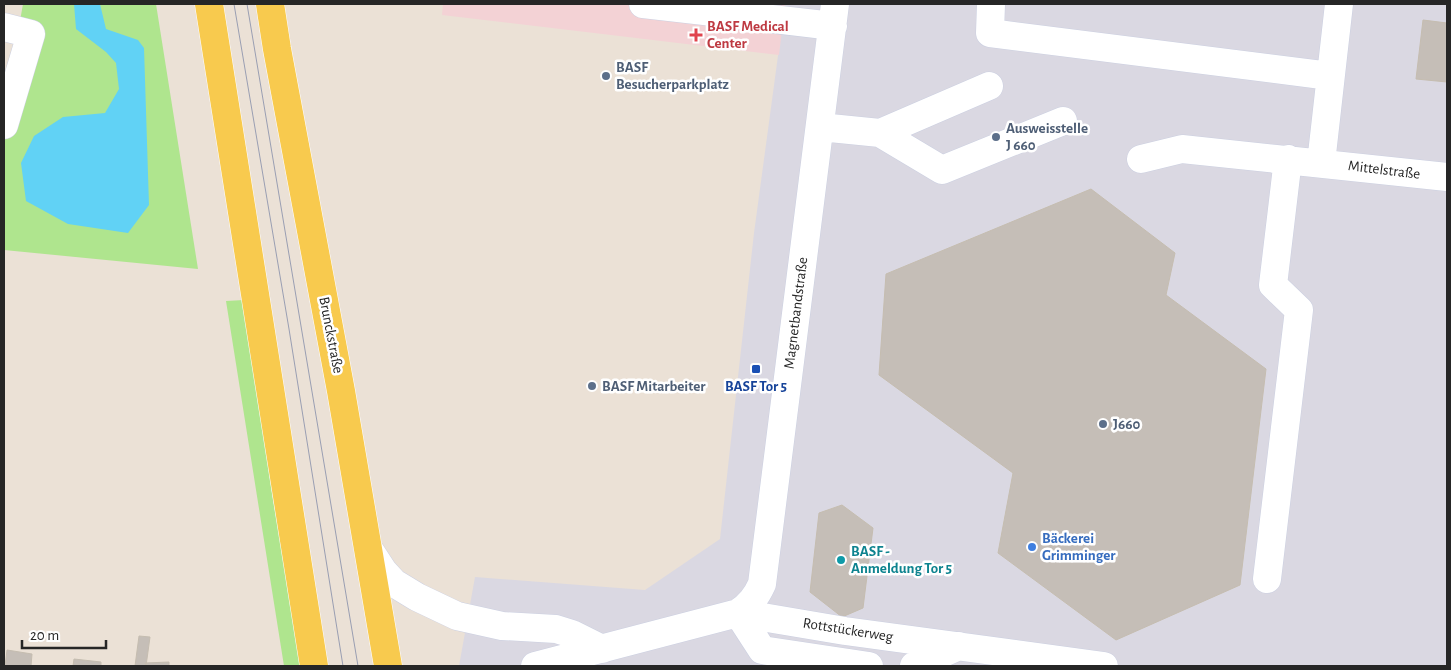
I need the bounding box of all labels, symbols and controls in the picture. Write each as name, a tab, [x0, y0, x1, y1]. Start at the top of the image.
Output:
place label: BASF Medical Center	[707, 19, 789, 51]
marker: BASF Medical Center	[689, 28, 703, 42]
place label: BASF Besucherparkplatz	[616, 60, 729, 92]
marker: BASF Besucherparkplatz	[600, 70, 612, 82]
place label: Ausweisstelle J 660	[1006, 121, 1088, 153]
marker: Ausweisstelle J 660	[990, 131, 1002, 143]
street label: Mittelstraße	[1347, 158, 1421, 182]
street label: Magnetbandstraße	[782, 256, 810, 370]
street label: Brunckstraße	[316, 295, 346, 375]
marker: BASF Tor 5	[750, 363, 762, 375]
place label: BASF Mitarbeiter	[602, 379, 706, 394]
place label: BASF Tor 5	[725, 379, 787, 394]
marker: BASF Mitarbeiter	[586, 380, 598, 392]
place label: J660	[1113, 417, 1141, 432]
marker: J660	[1097, 418, 1109, 430]
place label: Bäckerei Grimminger	[1042, 531, 1116, 563]
marker: Bäckerei Grimminger	[1026, 541, 1038, 553]
place label: BASF - Anmeldung Tor 5	[851, 544, 952, 576]
marker: BASF - Anmeldung Tor 5	[835, 554, 847, 566]
street label: Rottstückerweg	[802, 615, 895, 645]
scale bar	[22, 618, 106, 650]
text: 20 m	[30, 628, 59, 643]

